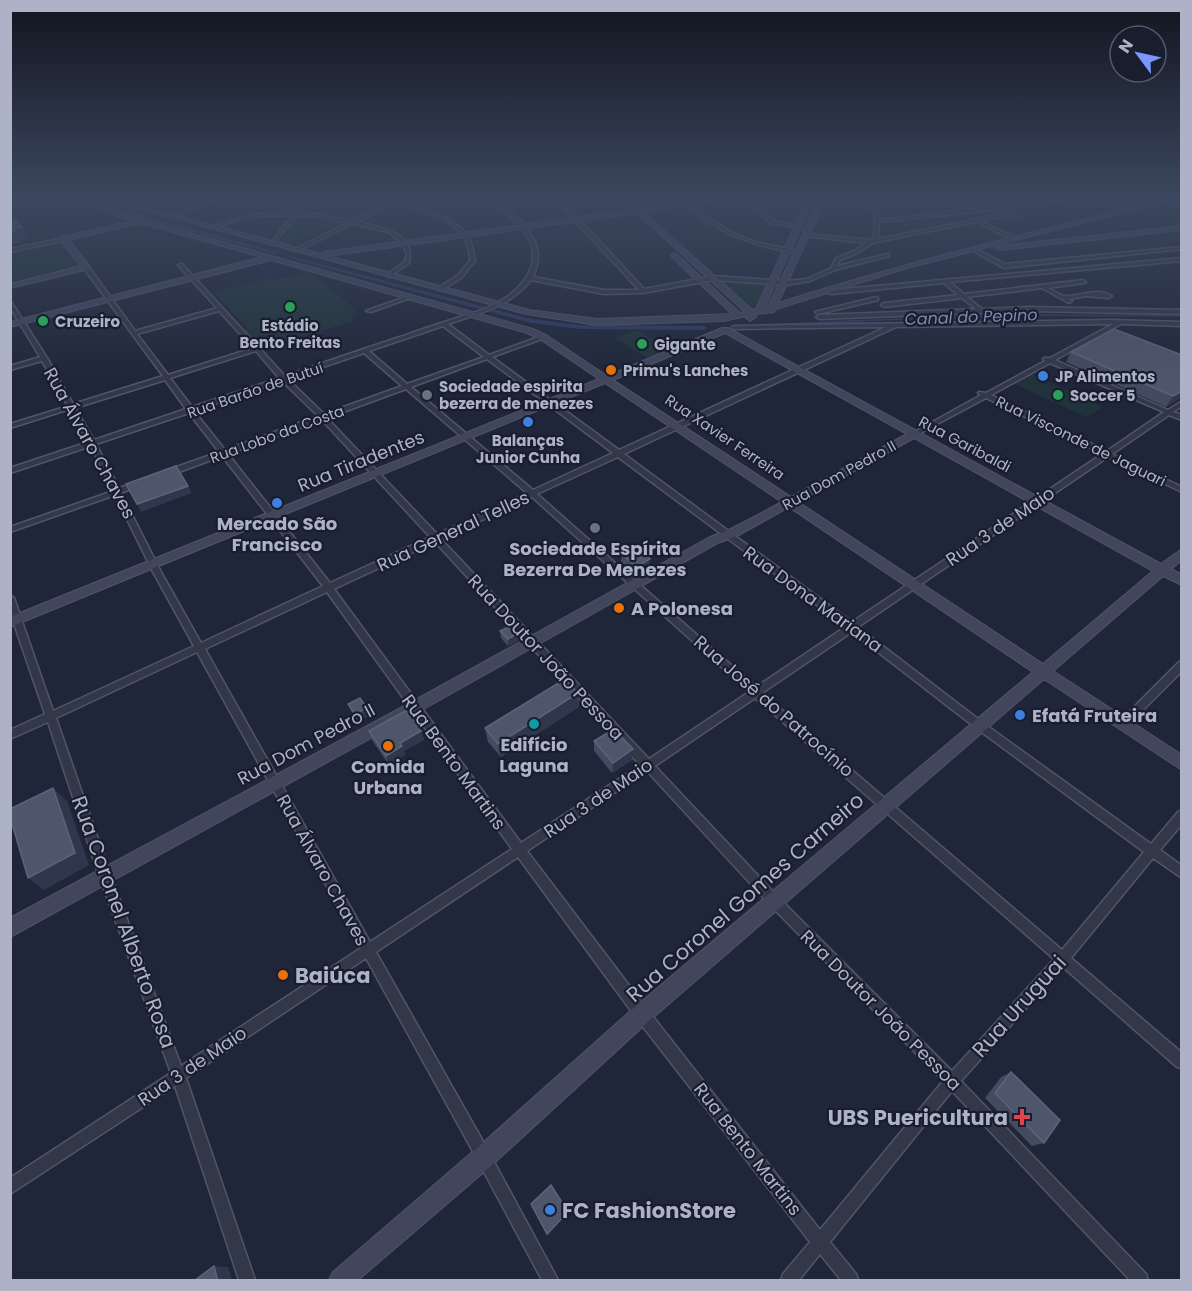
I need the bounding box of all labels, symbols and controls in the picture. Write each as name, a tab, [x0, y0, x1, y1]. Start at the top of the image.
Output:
north arrow	[1108, 24, 1168, 84]
text: N	[1113, 35, 1139, 57]
marker: Estádio Bento Freitas	[283, 300, 297, 314]
water label: Canal do Pepino	[904, 303, 1038, 331]
place label: Cruzeiro	[55, 311, 120, 332]
marker: Cruzeiro	[36, 314, 50, 328]
place label: Estádio Bento Freitas	[240, 315, 341, 353]
place label: Gigante	[654, 334, 716, 355]
marker: Gigante	[635, 337, 649, 351]
street label: Rua Barão de Butuí	[184, 357, 326, 423]
place label: Primu's Lanches	[623, 360, 748, 381]
street label: Rua Álvaro Chaves	[38, 363, 142, 523]
marker: Primu's Lanches	[604, 363, 618, 377]
place label: JP Alimentos	[1055, 366, 1155, 387]
marker: JP Alimentos	[1036, 369, 1050, 383]
place label: Sociedade espirita bezerra de menezes	[439, 376, 593, 414]
place label: Soccer 5	[1070, 385, 1136, 406]
marker: Sociedade espirita bezerra de menezes	[420, 388, 434, 402]
marker: Soccer 5	[1051, 388, 1065, 402]
street label: Rua Xavier Ferreira	[661, 389, 789, 485]
street label: Rua Visconde de Jaguari	[992, 391, 1170, 491]
street label: Rua Lobo da Costa	[207, 400, 347, 468]
street label: Rua Garibaldi	[915, 411, 1015, 477]
marker: Balanças Junior Cunha	[521, 415, 535, 429]
street label: Rua Tiradentes	[294, 424, 428, 498]
place label: Balanças Junior Cunha	[476, 430, 580, 468]
street label: Rua Dom Pedro II	[778, 435, 900, 515]
street label: Rua 3 de Maio	[941, 480, 1059, 572]
street label: Rua General Telles	[373, 485, 533, 577]
marker: Mercado São Francisco	[270, 496, 284, 510]
place label: Mercado São Francisco	[217, 511, 337, 557]
marker: Sociedade Espírita Bezerra De Menezes	[588, 521, 602, 535]
place label: Sociedade Espírita Bezerra De Menezes	[503, 536, 687, 582]
street label: Rua Dona Mariana	[738, 540, 888, 658]
street label: Rua Doutor João Pessoa	[462, 569, 630, 745]
place label: A Polonesa	[631, 596, 733, 621]
marker: A Polonesa	[612, 601, 626, 615]
street label: Rua José do Patrocínio	[689, 629, 859, 783]
street label: Rua Bento Martins	[396, 689, 512, 835]
street label: Rua Dom Pedro II	[233, 697, 379, 791]
place label: Efatá Fruteira	[1032, 703, 1157, 728]
marker: Efatá Fruteira	[1013, 708, 1027, 722]
marker: Edifício Laguna	[527, 717, 541, 731]
place label: Edifício Laguna	[499, 732, 569, 778]
marker: Comida Urbana	[381, 739, 395, 753]
street label: Rua 3 de Maio	[539, 752, 657, 844]
place label: Comida Urbana	[351, 754, 425, 800]
street label: Rua Coronel Gomes Carneiro	[620, 786, 870, 1008]
street label: Rua Álvaro Chaves	[271, 790, 375, 950]
street label: Rua Coronel Alberto Rosa	[65, 792, 183, 1052]
street label: Rua Doutor João Pessoa	[795, 924, 967, 1096]
street label: Rua Uruguai	[965, 949, 1073, 1063]
place label: Baiúca	[295, 961, 370, 990]
marker: Baiúca	[276, 968, 290, 982]
street label: Rua 3 de Maio	[133, 1020, 251, 1112]
street label: Rua Bento Martins	[688, 1077, 808, 1221]
place label: UBS Puericultura	[828, 1103, 1008, 1132]
marker: UBS Puericultura	[1013, 1108, 1031, 1126]
place label: FC FashionStore	[562, 1196, 736, 1225]
marker: FC FashionStore	[543, 1203, 557, 1217]

